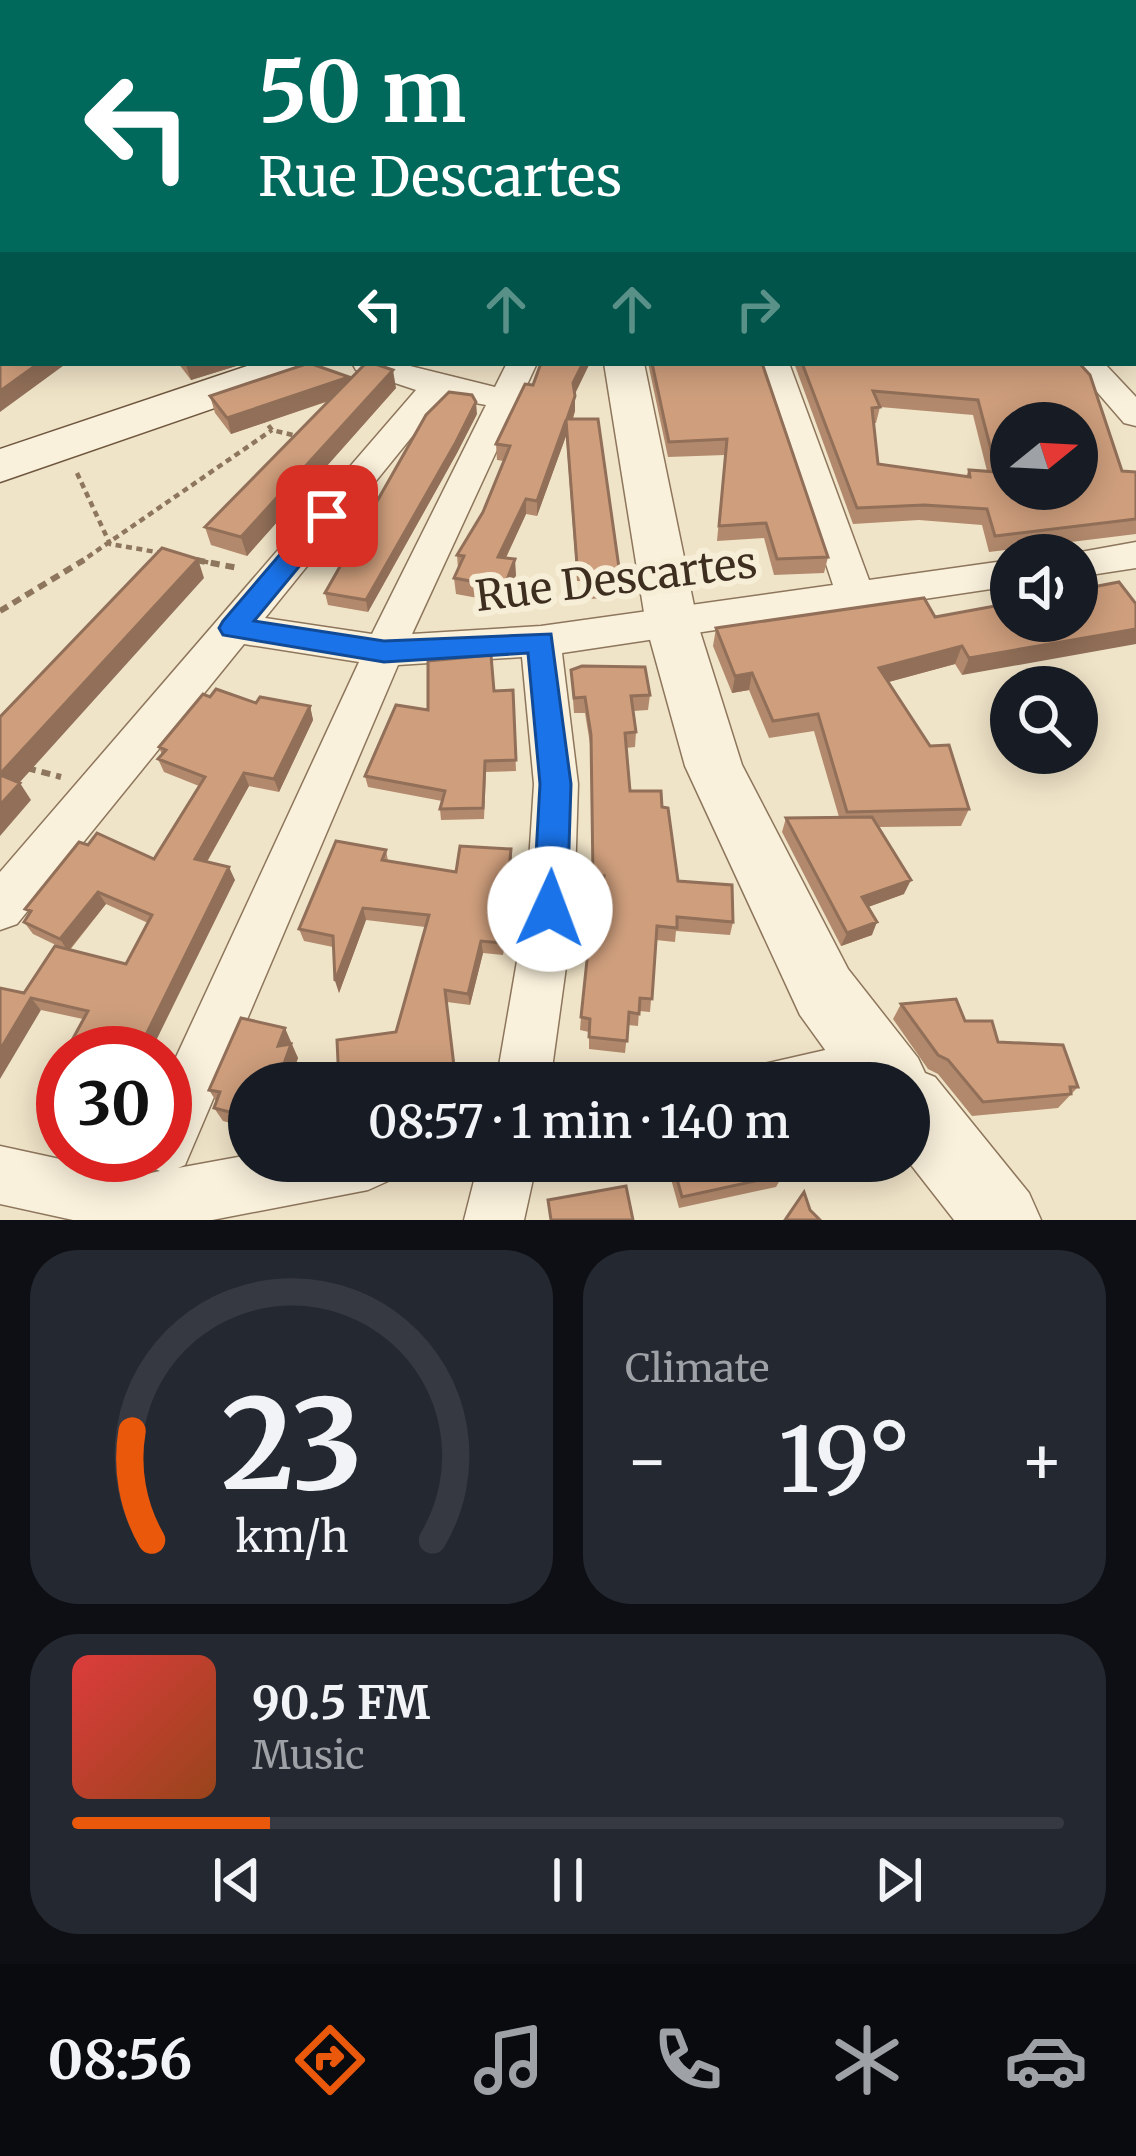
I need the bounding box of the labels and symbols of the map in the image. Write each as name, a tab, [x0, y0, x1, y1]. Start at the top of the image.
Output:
north arrow	[990, 402, 1098, 510]
pin	[276, 465, 378, 567]
street label: Rue Descartes	[472, 536, 760, 622]
position arrow	[487, 846, 613, 972]
speed limit sign: 30	[36, 1026, 192, 1182]

